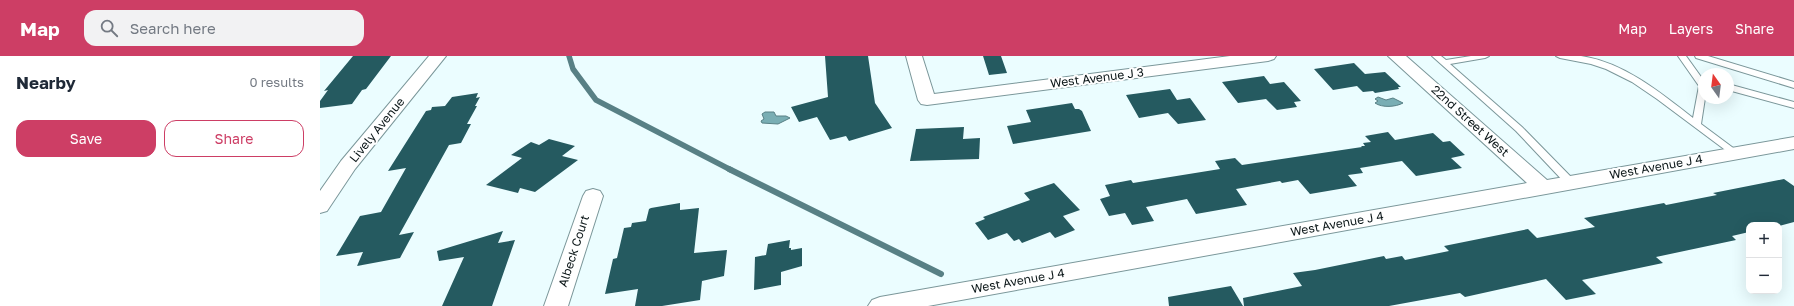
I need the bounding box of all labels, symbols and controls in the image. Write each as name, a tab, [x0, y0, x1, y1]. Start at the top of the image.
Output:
search box	[84, 10, 364, 46]
text: Map	[20, 17, 60, 40]
icon: search	[98, 17, 120, 39]
text: Search here	[130, 19, 216, 37]
text: Map	[1618, 20, 1647, 37]
text: Layers	[1669, 20, 1713, 37]
text: Share	[1735, 20, 1774, 37]
street label: West Avenue J 3	[1049, 64, 1145, 91]
north arrow	[1698, 68, 1734, 104]
text: Nearby	[16, 72, 76, 93]
text: 0 results	[249, 74, 304, 90]
street label: 22nd Street West	[1428, 82, 1512, 160]
street label: Lively Avenue	[346, 94, 407, 165]
button: Save	[16, 120, 156, 157]
button: Share	[164, 120, 304, 157]
street label: West Avenue J 4	[1608, 151, 1704, 182]
street label: West Avenue J 4	[1289, 208, 1385, 239]
street label: Albeck Court	[555, 213, 592, 289]
map controls	[1746, 222, 1782, 294]
button: +	[1746, 222, 1782, 258]
button: −	[1746, 258, 1782, 294]
street label: West Avenue J 4	[970, 265, 1066, 296]

